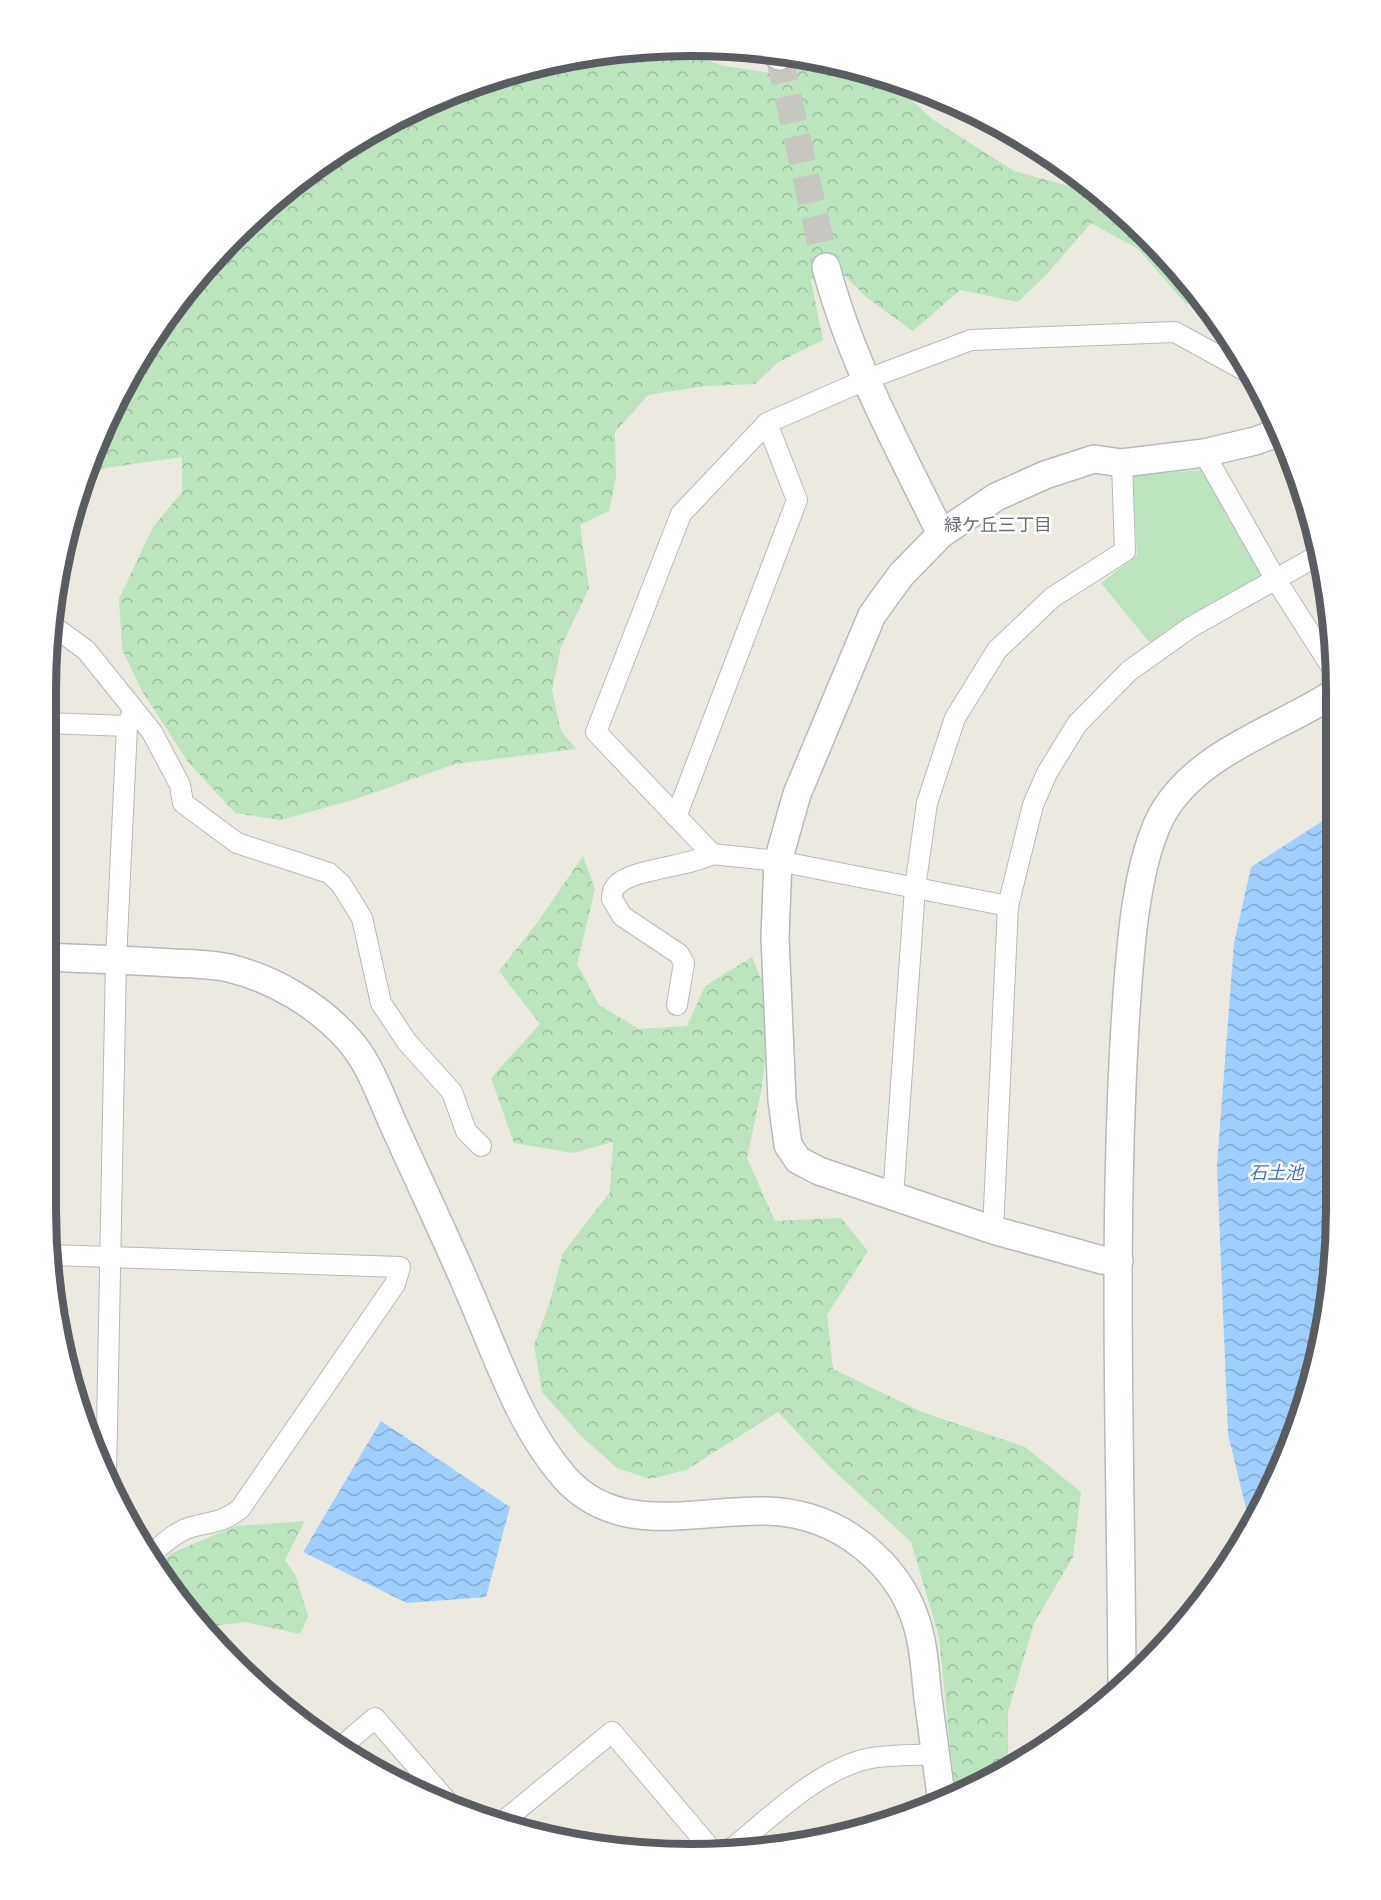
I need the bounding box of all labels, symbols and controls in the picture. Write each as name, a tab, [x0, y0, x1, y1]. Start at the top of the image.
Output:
district label: 緑ケ丘三丁目	[944, 514, 1052, 534]
water label: 石土池	[1249, 1162, 1305, 1182]

